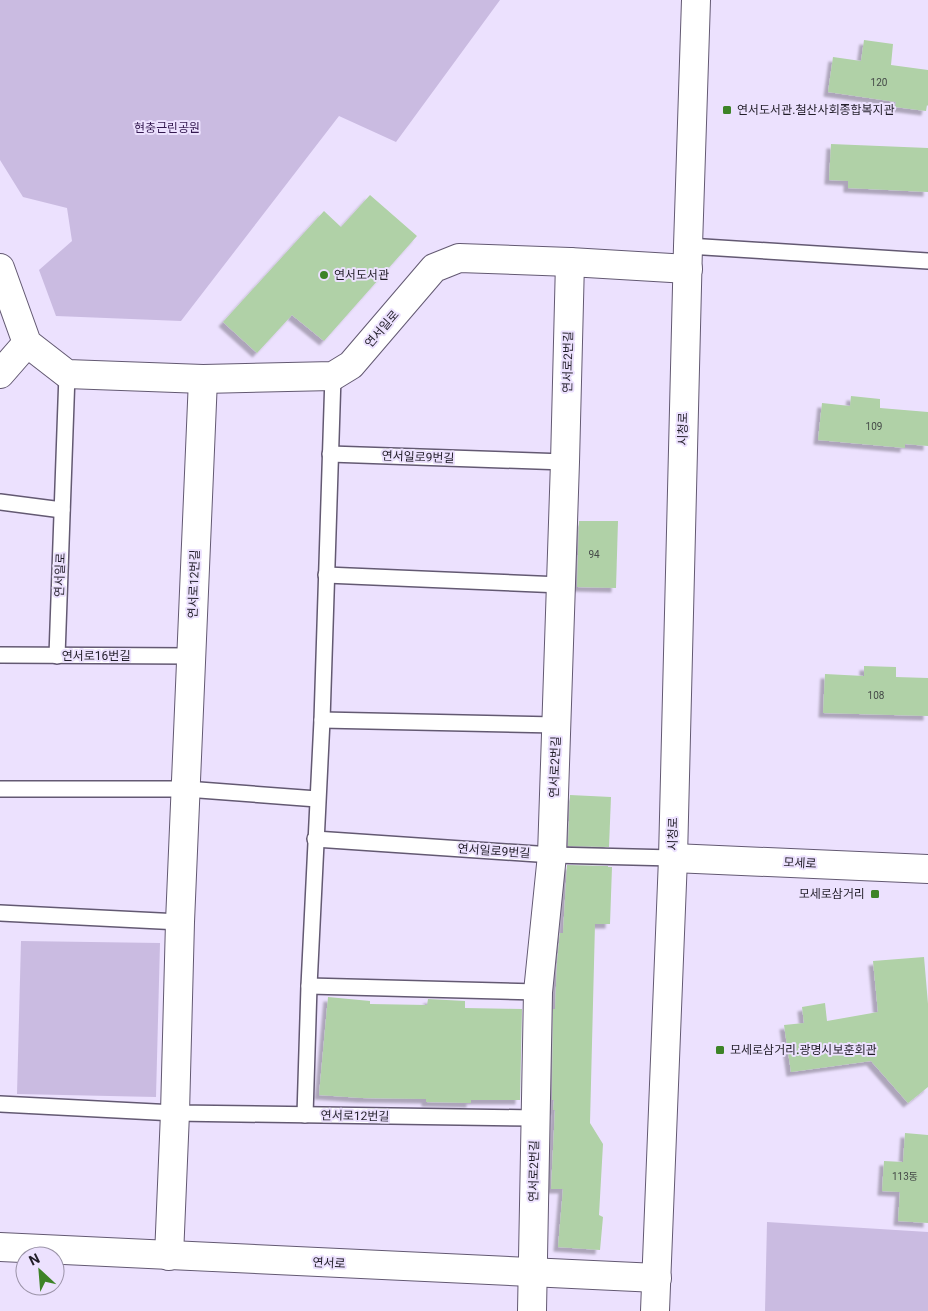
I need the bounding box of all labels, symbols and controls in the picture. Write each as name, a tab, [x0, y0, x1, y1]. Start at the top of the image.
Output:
house number: 120	[871, 77, 888, 88]
place label: 연서도서관.철산사회종합복지관	[737, 103, 895, 117]
marker: 연서도서관.철산사회종합복지관	[721, 104, 733, 116]
park label: 현충근린공원	[134, 121, 200, 135]
place label: 연서도서관	[334, 268, 389, 282]
marker: 연서도서관	[318, 269, 330, 281]
street label: 연서일로	[362, 308, 402, 350]
street label: 연서로2번길	[560, 331, 576, 393]
street label: 시청로	[676, 412, 690, 446]
house number: 109	[866, 421, 882, 432]
street label: 연서일로9번길	[381, 449, 455, 465]
street label: 연서로12번길	[186, 549, 202, 619]
house number: 94	[588, 549, 600, 560]
street label: 연서일로	[52, 553, 68, 597]
street label: 연서로16번길	[62, 649, 130, 663]
house number: 108	[868, 690, 885, 701]
street label: 연서로2번길	[547, 736, 563, 798]
street label: 시청로	[666, 817, 680, 851]
street label: 연서일로9번길	[457, 841, 531, 861]
street label: 모세로	[783, 855, 817, 871]
place label: 모세로삼거리	[799, 887, 865, 901]
marker: 모세로삼거리	[869, 888, 881, 900]
place label: 모세로삼거리.광명시보훈회관	[730, 1043, 877, 1057]
marker: 모세로삼거리.광명시보훈회관	[714, 1044, 726, 1056]
street label: 연서로12번길	[321, 1108, 389, 1124]
street label: 연서로2번길	[526, 1140, 542, 1202]
house number: 113동	[892, 1171, 918, 1182]
north arrow	[15, 1246, 65, 1296]
text: N	[26, 1250, 42, 1269]
street label: 연서로	[312, 1255, 346, 1271]

